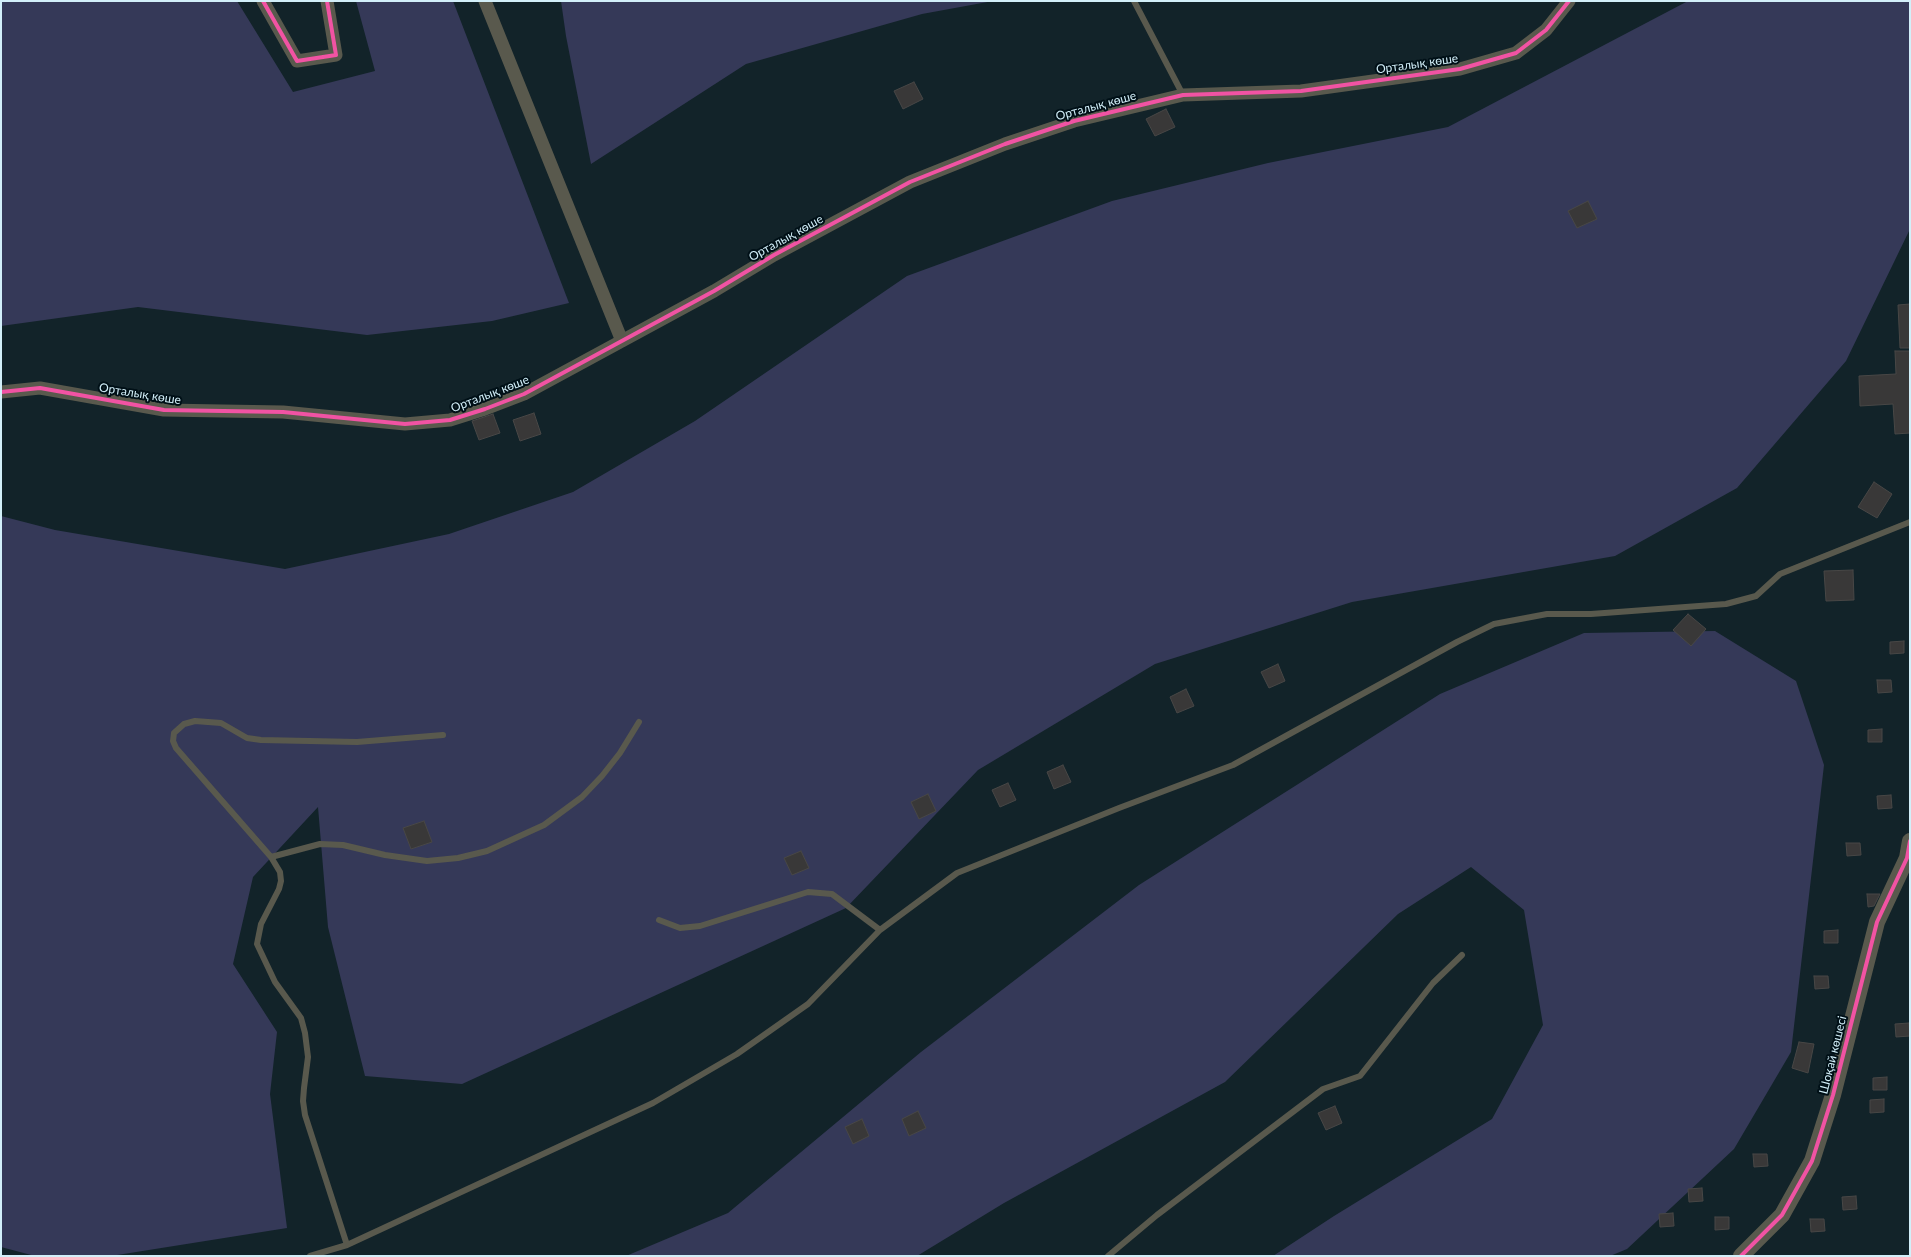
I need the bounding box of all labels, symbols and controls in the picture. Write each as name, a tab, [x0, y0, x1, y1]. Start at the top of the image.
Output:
street label: Орталық көше	[1375, 51, 1459, 77]
street label: Орталық көше	[1054, 88, 1138, 124]
street label: Орталық көше	[746, 212, 826, 264]
street label: Орталық көше	[449, 372, 531, 416]
street label: Орталық көше	[98, 380, 182, 408]
street label: Шоқай көшесі	[1816, 1014, 1850, 1096]

